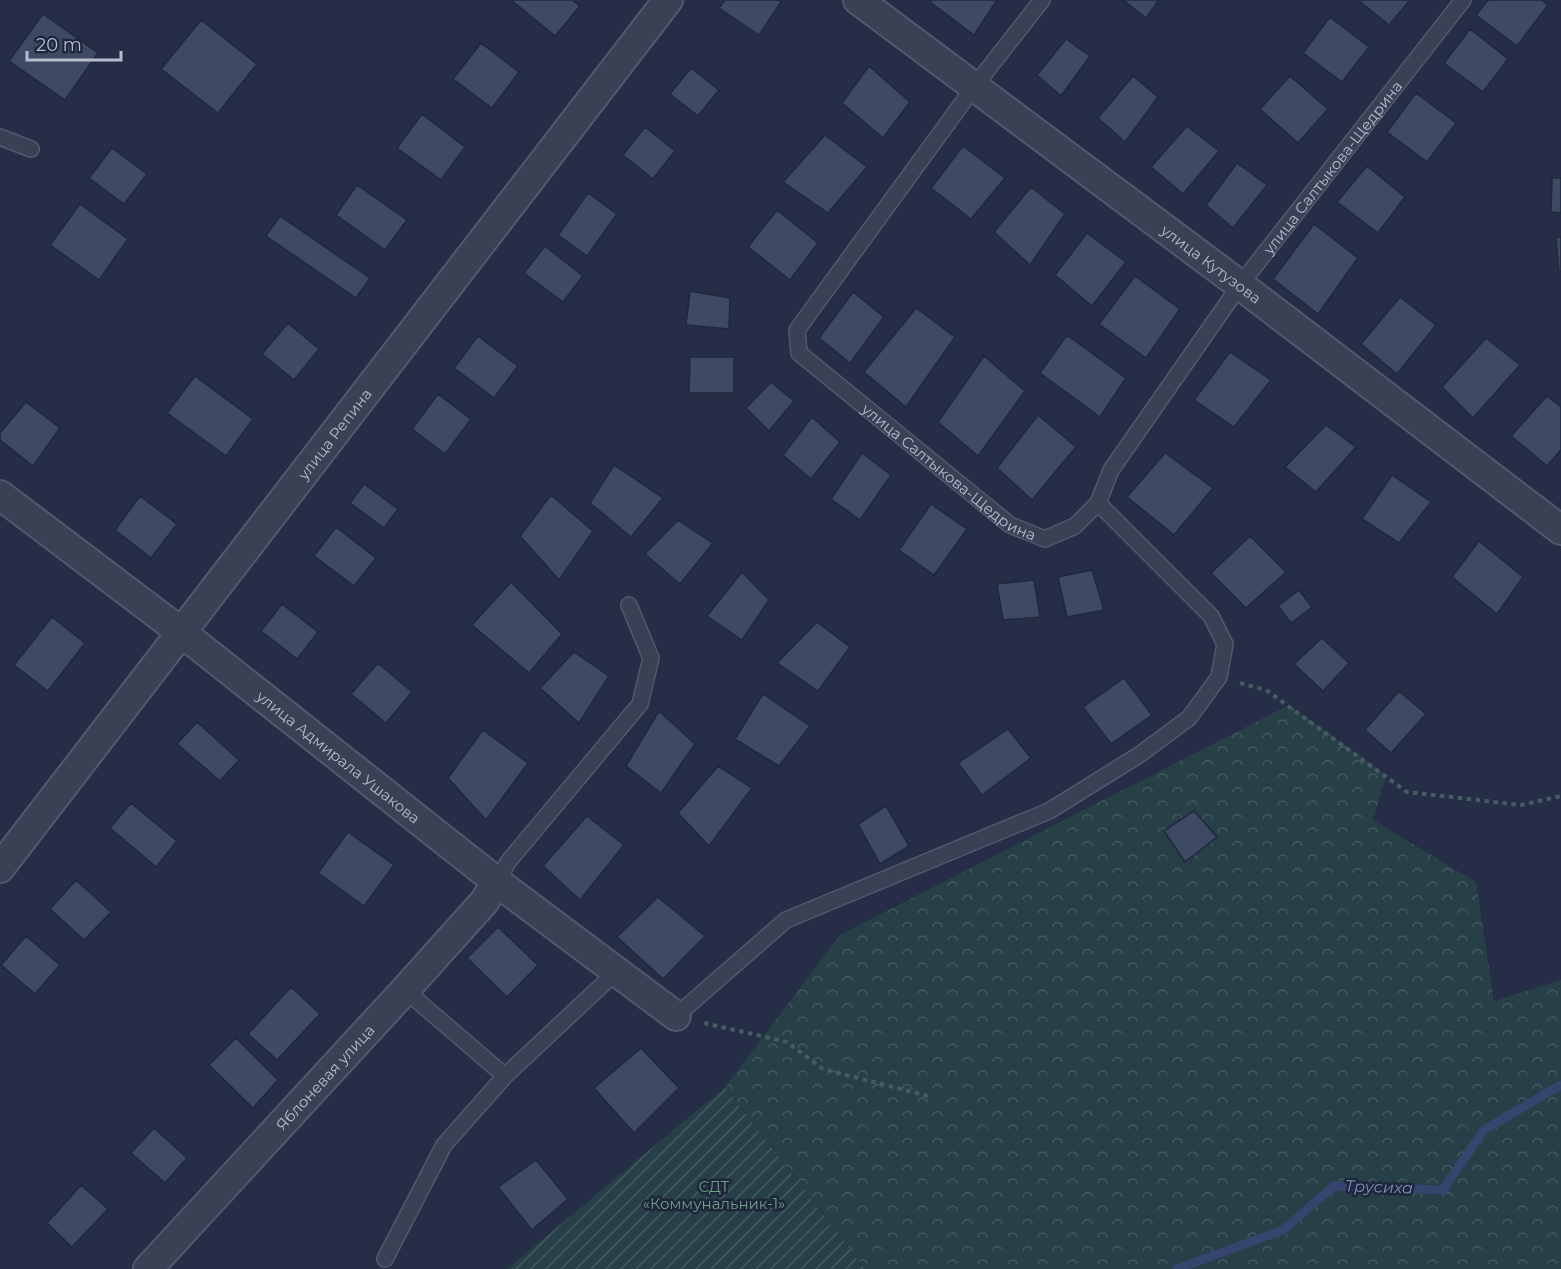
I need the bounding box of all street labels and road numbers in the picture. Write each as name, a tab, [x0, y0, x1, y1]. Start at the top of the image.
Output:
street label: улица Салтыкова-Щедрина	[1258, 77, 1406, 258]
street label: улица Кутузова	[1157, 220, 1265, 307]
street label: улица Репина	[293, 384, 375, 484]
street label: улица Салтыкова-Щедрина	[858, 398, 1039, 544]
street label: улица Адмирала Ушакова	[252, 686, 424, 827]
street label: Яблоневая улица	[271, 1020, 378, 1134]

